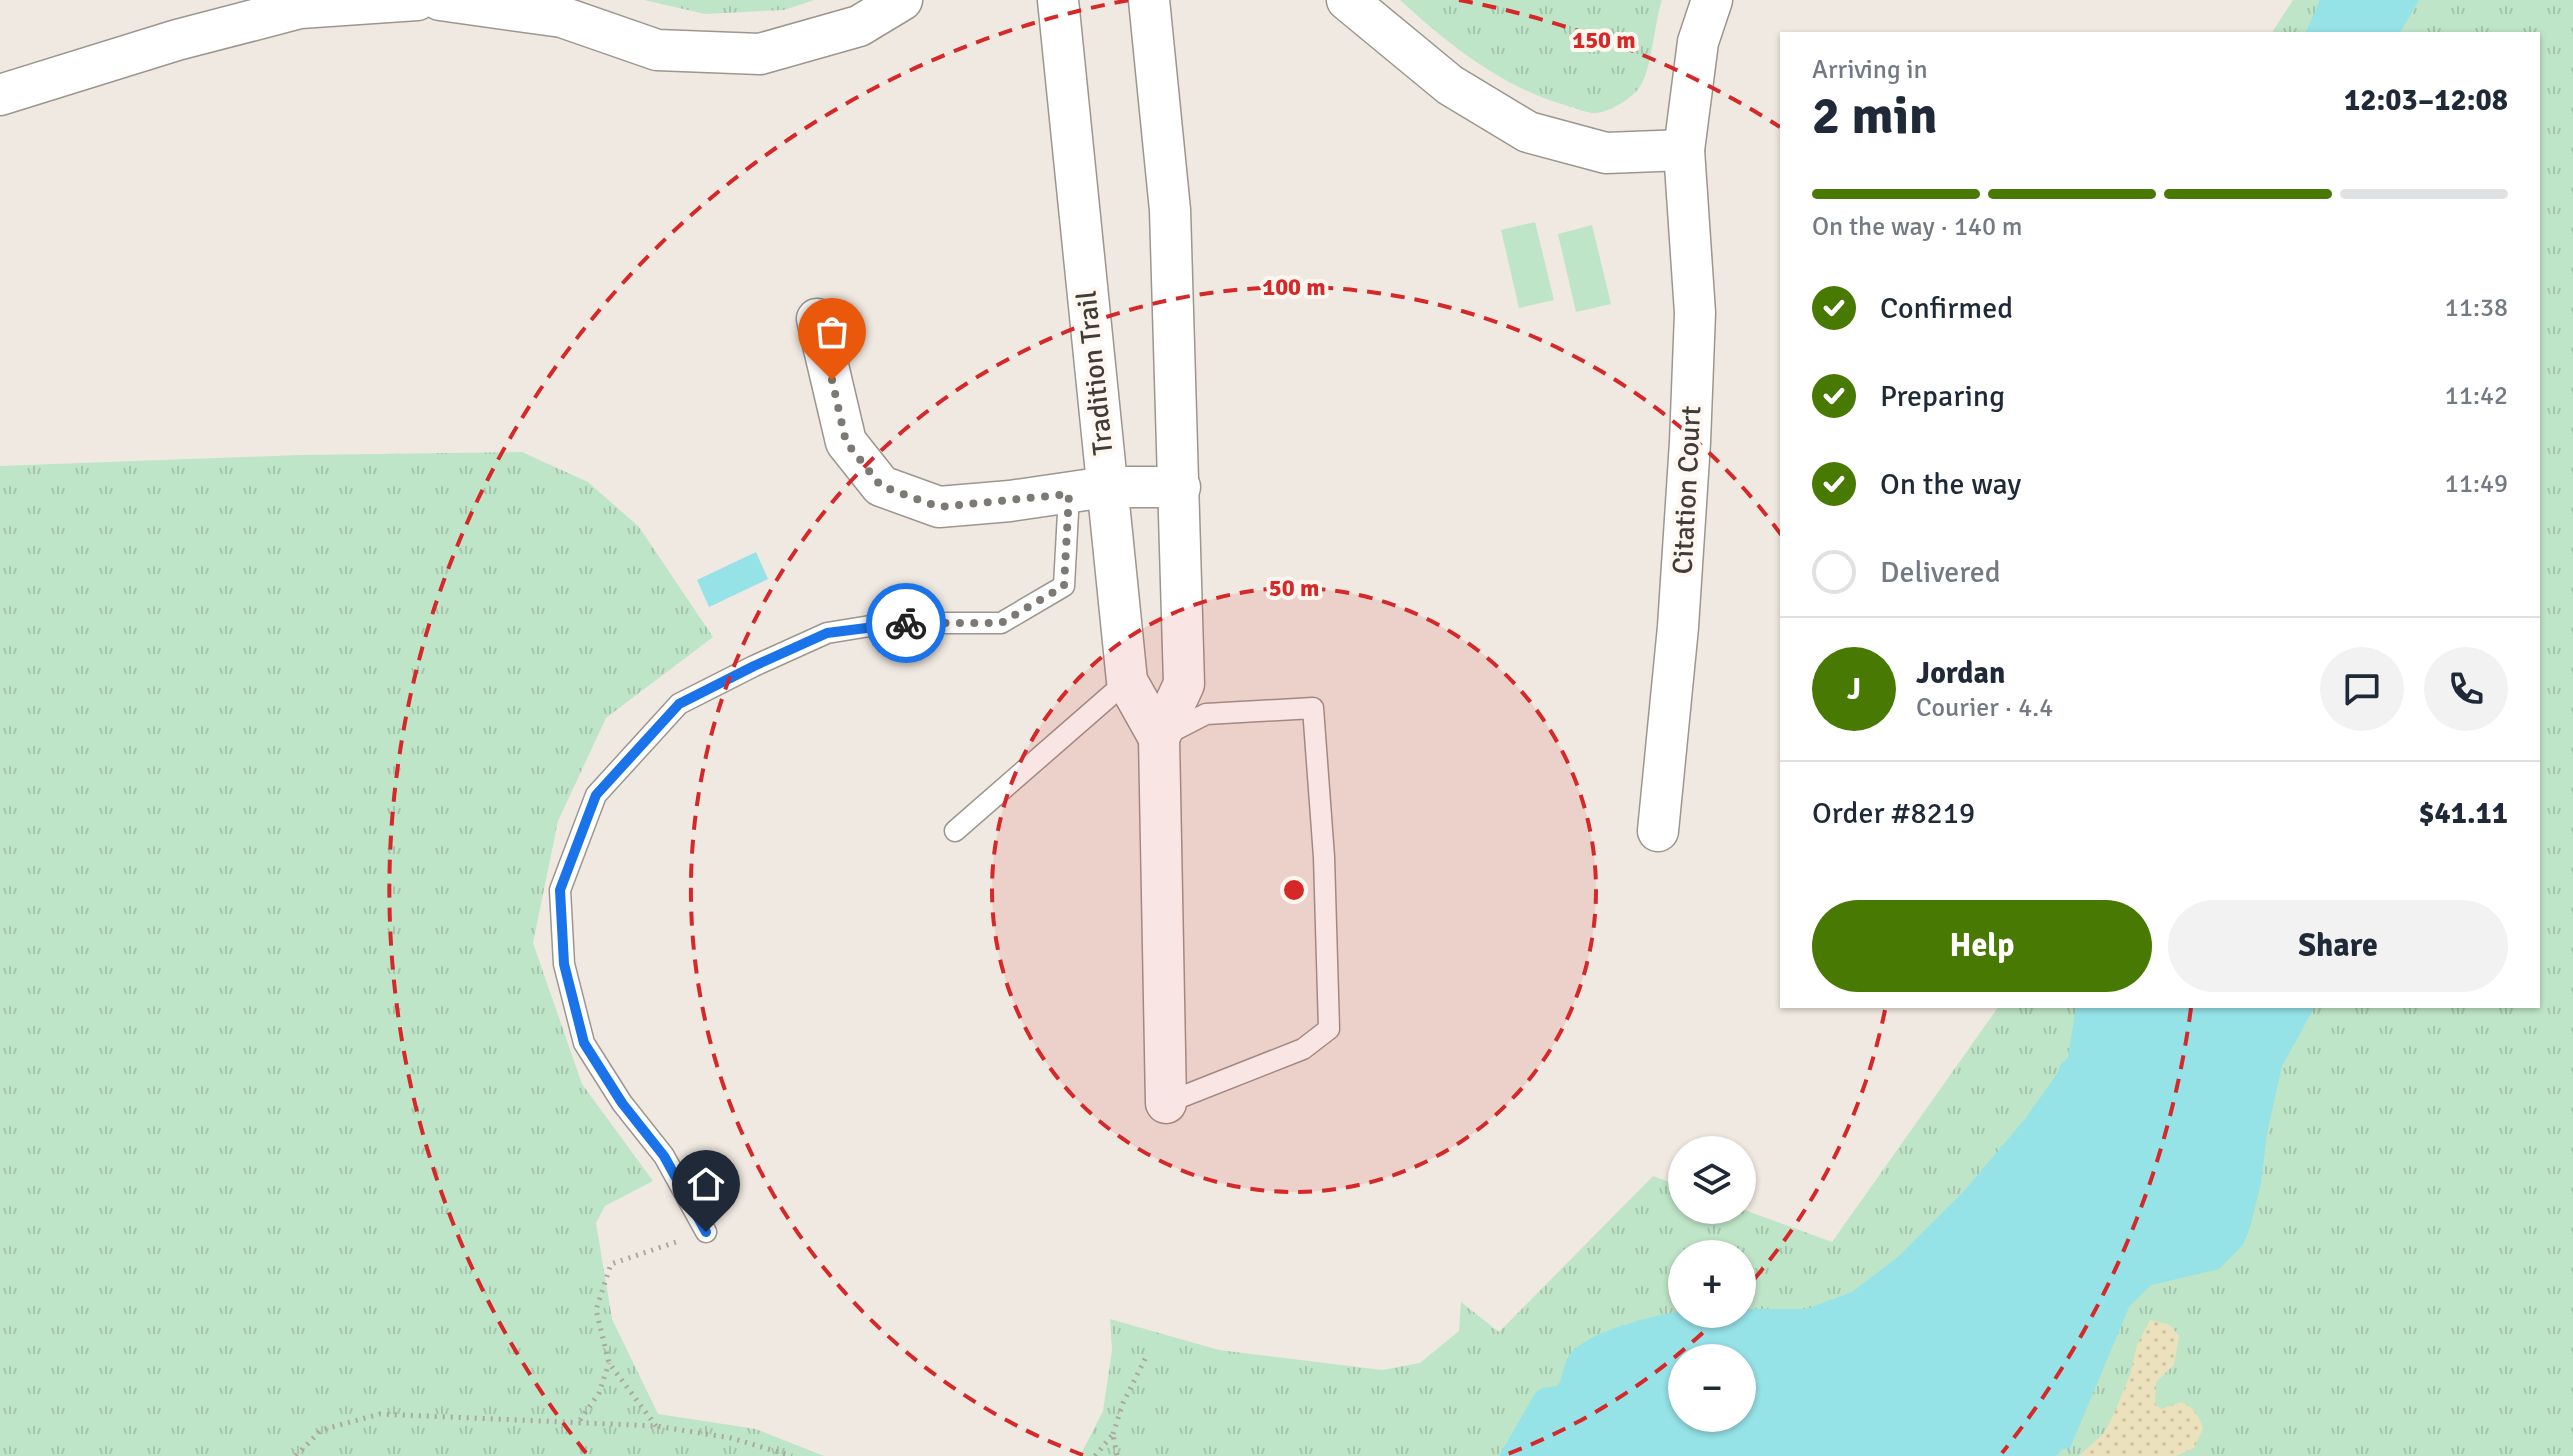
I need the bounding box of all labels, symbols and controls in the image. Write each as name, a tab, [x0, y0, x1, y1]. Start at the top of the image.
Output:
text: 150 m	[1572, 25, 1636, 55]
text: Arriving in	[1812, 54, 1928, 86]
text: 12:03–12:08	[2344, 82, 2508, 119]
text: 2 min	[1812, 84, 1938, 148]
text: On the way · 140 m	[1812, 211, 2022, 243]
text: 100 m	[1262, 272, 1326, 302]
icon: check	[1812, 286, 1856, 330]
street label: Tradition Trail	[1069, 289, 1121, 457]
text: Confirmed	[1880, 290, 2013, 327]
text: 11:38	[2445, 292, 2508, 324]
pin	[798, 298, 866, 380]
icon: bag	[810, 310, 854, 354]
icon: check	[1812, 374, 1856, 418]
text: Preparing	[1880, 378, 2005, 415]
text: 11:42	[2445, 380, 2508, 412]
street label: Citation Court	[1666, 405, 1708, 575]
icon: check	[1812, 462, 1856, 506]
text: On the way	[1880, 466, 2021, 503]
text: 11:49	[2445, 468, 2508, 500]
text: Delivered	[1880, 554, 2001, 591]
text: 50 m	[1269, 573, 1319, 603]
courier	[866, 583, 946, 663]
icon: bike	[884, 601, 928, 645]
button: chat	[2320, 647, 2404, 731]
button: phone	[2424, 647, 2508, 731]
text: Jordan	[1916, 655, 2005, 692]
text: J	[1847, 671, 1861, 708]
text: Courier · 4.4	[1916, 692, 2053, 724]
text: Order #8219	[1812, 795, 1975, 832]
text: $41.11	[2418, 795, 2508, 832]
centre of rings	[1280, 876, 1308, 904]
button: Help	[1812, 900, 2152, 992]
button: Share	[2168, 900, 2508, 992]
map controls	[1668, 1136, 1756, 1432]
button: layers	[1668, 1136, 1756, 1224]
pin	[672, 1150, 740, 1232]
icon: home	[684, 1162, 728, 1206]
button: +	[1668, 1240, 1756, 1328]
button: −	[1668, 1344, 1756, 1432]

